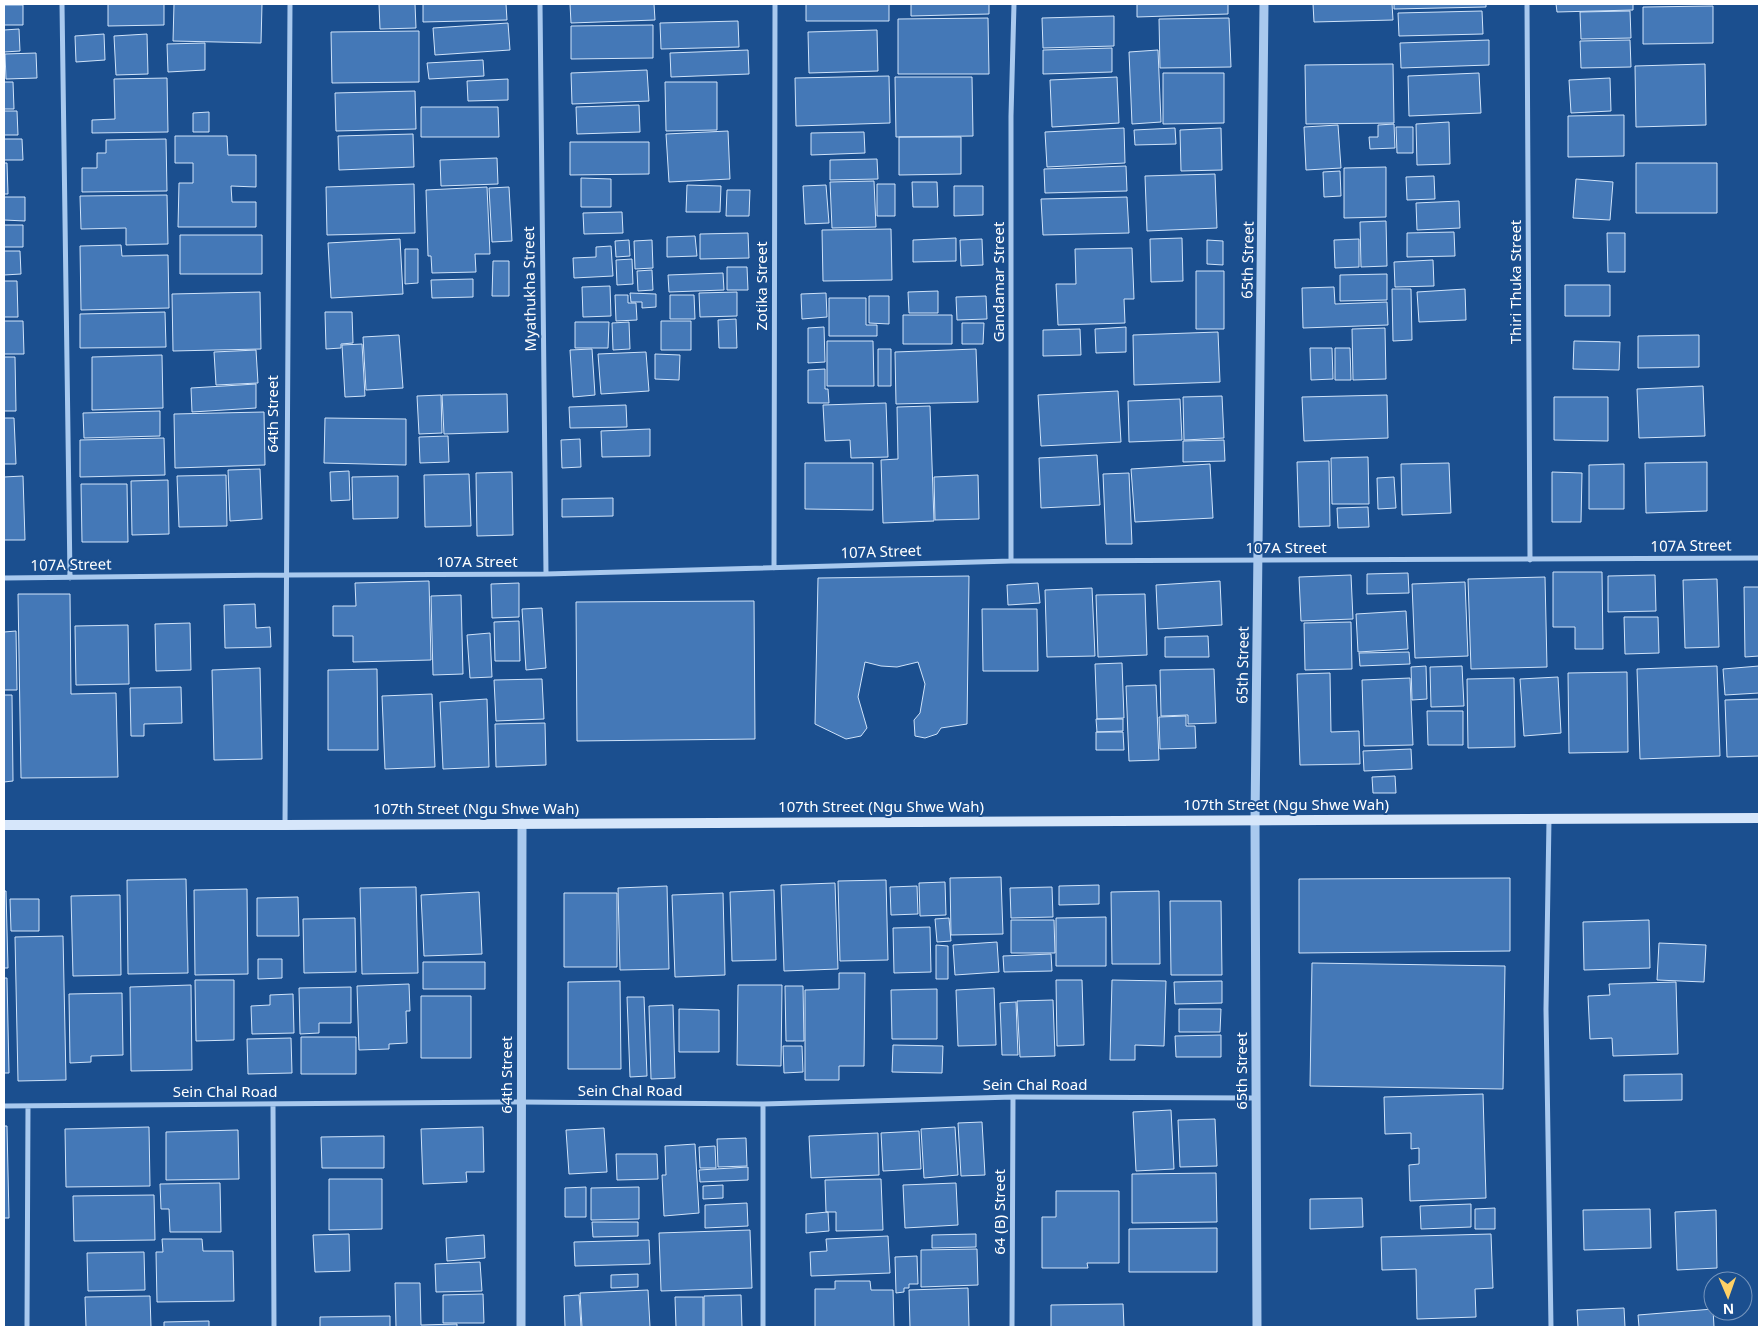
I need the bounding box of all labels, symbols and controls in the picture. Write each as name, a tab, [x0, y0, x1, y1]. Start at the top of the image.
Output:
street label: Thiri Thuka Street	[1505, 219, 1525, 344]
street label: 65th Street	[1236, 220, 1258, 299]
street label: Gandamar Street	[988, 221, 1008, 342]
street label: Myathukha Street	[518, 226, 540, 352]
street label: Zotika Street	[751, 241, 771, 331]
street label: 64th Street	[262, 375, 282, 453]
street label: 107A Street	[1650, 534, 1732, 556]
street label: 107A Street	[1245, 537, 1327, 557]
street label: 107A Street	[840, 540, 922, 562]
street label: 107A Street	[436, 551, 518, 571]
street label: 107A Street	[30, 553, 112, 575]
street label: 65th Street	[1231, 625, 1253, 704]
street label: 107th Street (Ngu Shwe Wah)	[1183, 794, 1389, 814]
street label: 107th Street (Ngu Shwe Wah)	[778, 796, 984, 816]
street label: 107th Street (Ngu Shwe Wah)	[373, 798, 579, 818]
street label: 65th Street	[1231, 1032, 1251, 1110]
street label: 64th Street	[496, 1036, 516, 1114]
street label: Sein Chal Road	[983, 1074, 1087, 1094]
street label: Sein Chal Road	[578, 1080, 682, 1100]
street label: Sein Chal Road	[173, 1081, 277, 1101]
street label: 64 (B) Street	[989, 1169, 1009, 1255]
north arrow	[1703, 1271, 1753, 1321]
text: N	[1722, 1300, 1734, 1319]

